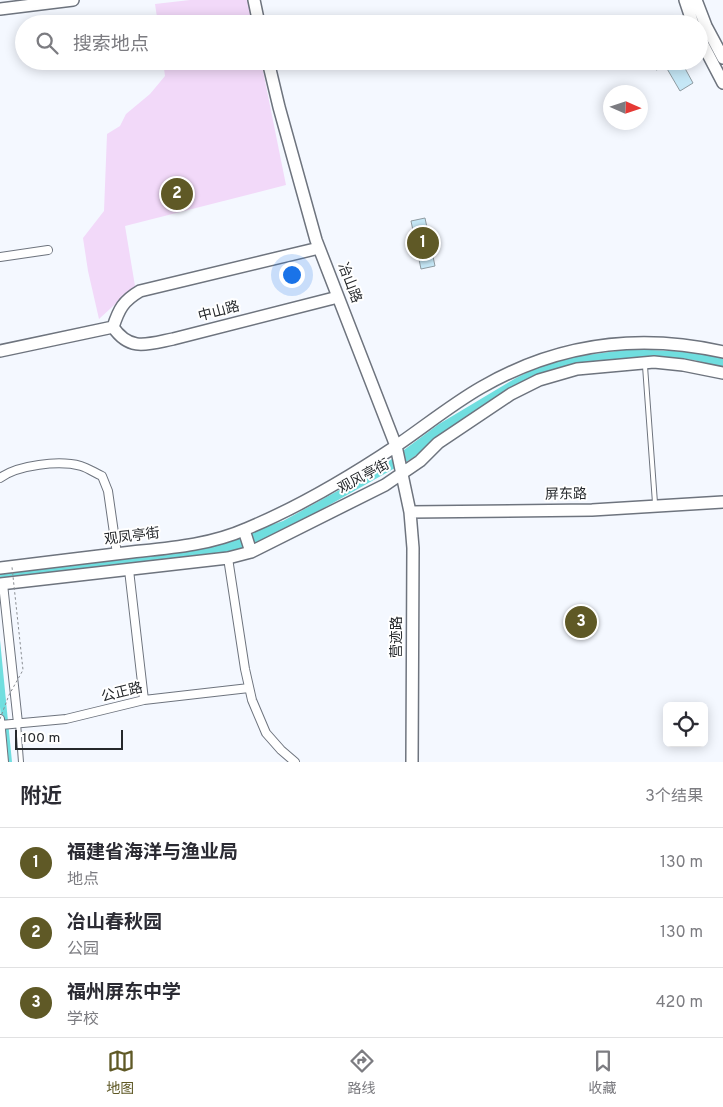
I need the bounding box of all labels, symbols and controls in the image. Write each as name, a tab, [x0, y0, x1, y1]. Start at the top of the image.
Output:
search box	[15, 15, 708, 70]
icon: search	[33, 29, 61, 57]
text: 搜索地点	[73, 33, 149, 57]
north arrow	[603, 85, 648, 130]
pin: 2	[161, 175, 193, 213]
pin: 1	[407, 224, 439, 262]
street label: 冶山路	[334, 260, 364, 306]
your location	[279, 262, 305, 288]
street label: 中山路	[197, 298, 241, 326]
street label: 观风亭街	[335, 456, 393, 498]
street label: 屏东路	[545, 486, 587, 504]
street label: 观凤亭街	[103, 525, 161, 549]
pin: 3	[565, 603, 597, 641]
street label: 营迹路	[389, 616, 406, 658]
street label: 公正路	[100, 680, 144, 706]
map controls	[663, 702, 708, 747]
button: locate	[663, 702, 708, 747]
scale bar	[15, 727, 122, 750]
text: 100 m	[22, 730, 60, 747]
text: 附近	[20, 784, 62, 811]
text: 3个结果	[645, 787, 703, 807]
text: 福建省海洋与渔业局	[67, 841, 238, 865]
text: 1	[33, 853, 39, 873]
text: 130 m	[660, 853, 703, 873]
text: 地点	[67, 870, 99, 890]
text: 冶山春秋园	[67, 911, 162, 935]
text: 2	[31, 923, 41, 943]
text: 130 m	[660, 923, 703, 943]
text: 公园	[67, 940, 99, 960]
text: 福州屏东中学	[67, 981, 181, 1005]
text: 3	[31, 993, 41, 1013]
text: 420 m	[656, 993, 703, 1013]
text: 学校	[67, 1010, 99, 1030]
tab: 地图	[107, 1047, 135, 1098]
tab: 路线	[348, 1047, 376, 1098]
tab: 收藏	[589, 1047, 617, 1098]

